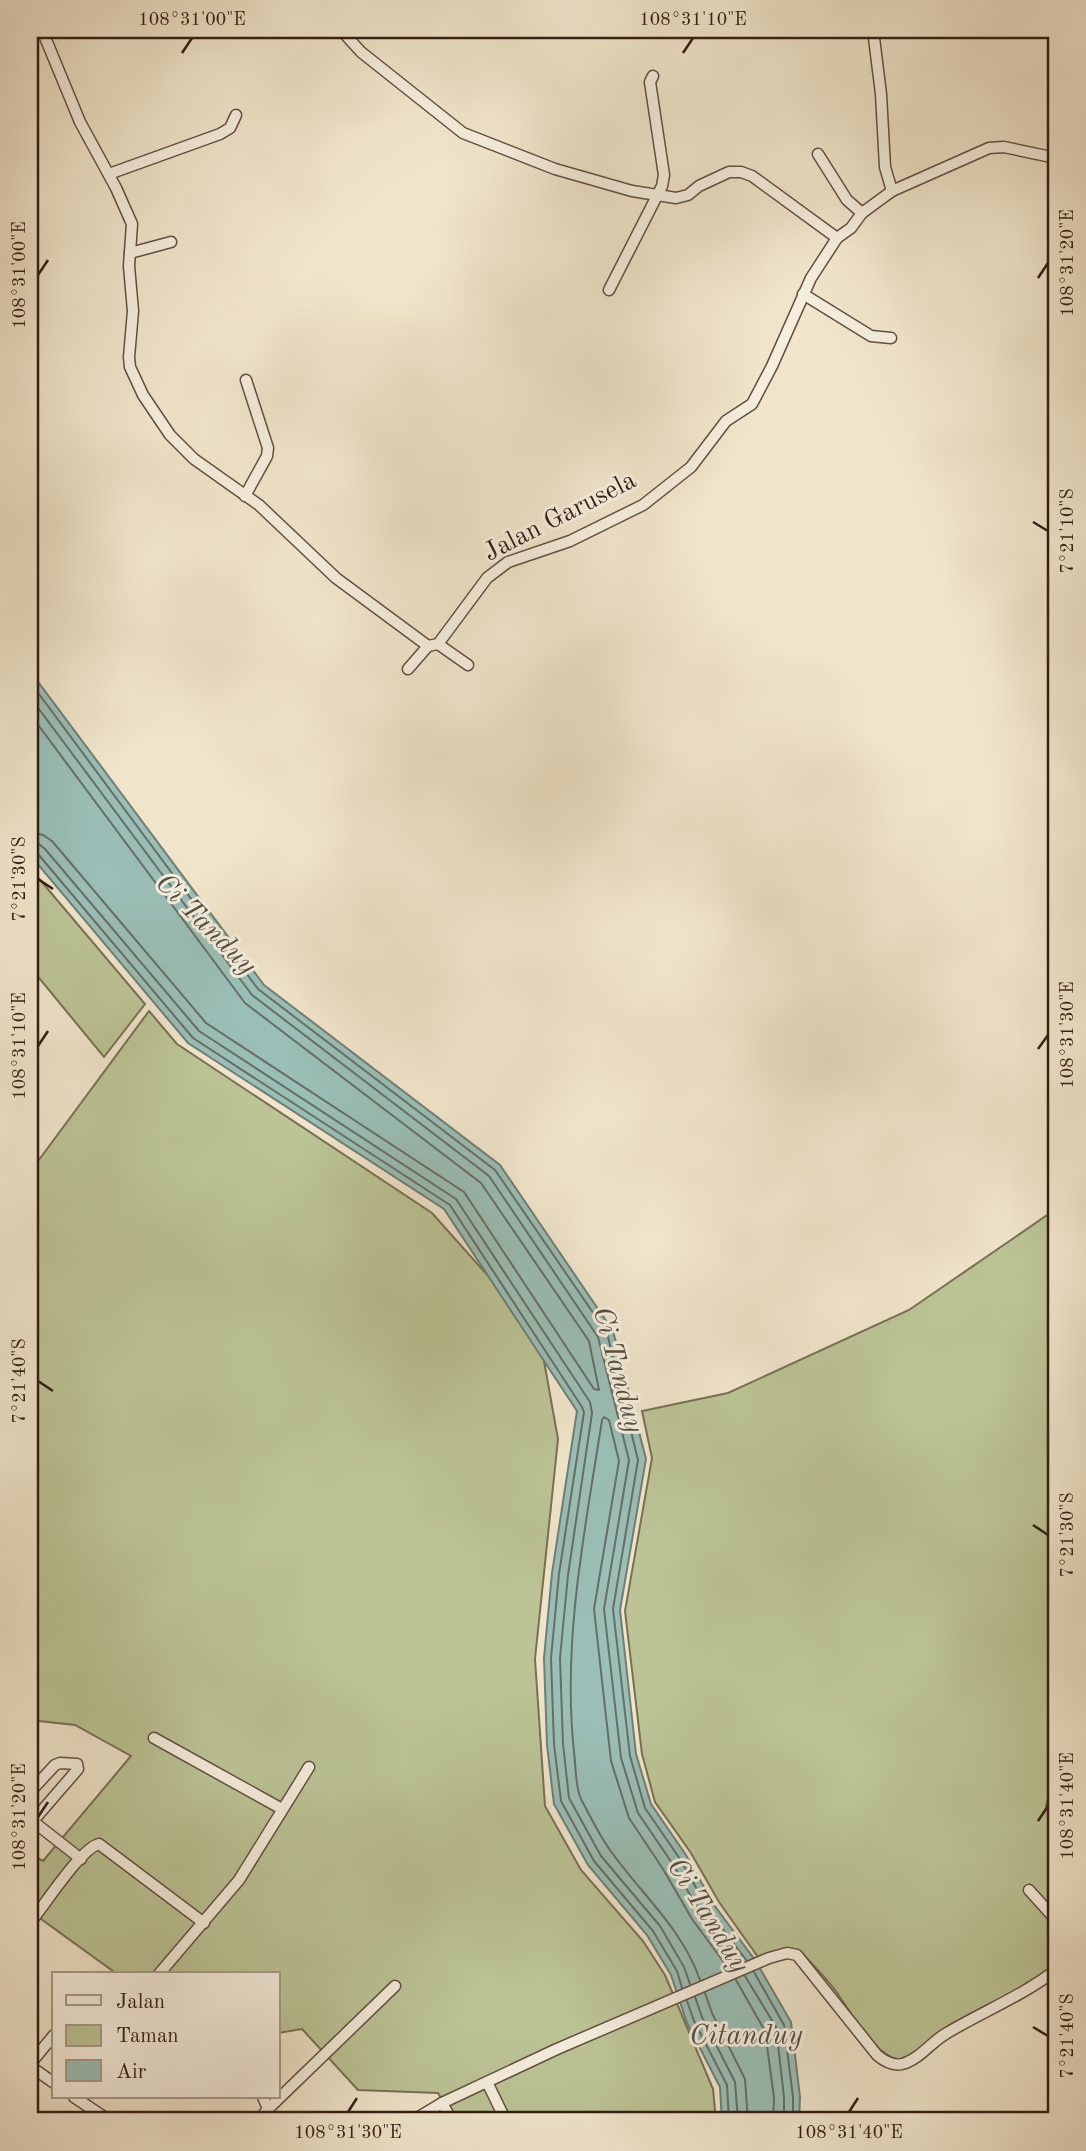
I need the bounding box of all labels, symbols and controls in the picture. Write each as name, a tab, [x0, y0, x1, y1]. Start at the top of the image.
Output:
text: 108°31'00"E	[138, 11, 246, 29]
text: 108°31'10"E	[639, 11, 747, 29]
text: 108°31'20"E	[1059, 209, 1077, 317]
text: 108°31'00"E	[11, 221, 29, 329]
street label: Jalan Garusela	[480, 467, 641, 567]
text: 7°21'10"S	[1059, 488, 1077, 574]
text: 7°21'30"S	[11, 836, 29, 922]
water label: Ci Tanduy	[149, 869, 261, 981]
text: 108°31'30"E	[1059, 981, 1077, 1089]
text: 108°31'10"E	[11, 992, 29, 1100]
water label: Ci Tanduy	[587, 1304, 647, 1437]
text: 7°21'40"S	[11, 1338, 29, 1424]
text: 7°21'30"S	[1059, 1492, 1077, 1578]
text: 108°31'40"E	[1059, 1752, 1077, 1860]
text: 108°31'20"E	[11, 1763, 29, 1871]
water label: Ci Tanduy	[661, 1854, 754, 1979]
legend	[52, 1972, 280, 2098]
text: Jalan	[116, 1992, 165, 2013]
text: 7°21'40"S	[1059, 1993, 1077, 2079]
water label: Citanduy	[689, 2023, 803, 2051]
text: Taman	[116, 2026, 179, 2047]
text: Air	[116, 2062, 147, 2083]
text: 108°31'30"E	[294, 2124, 402, 2142]
text: 108°31'40"E	[795, 2124, 903, 2142]

